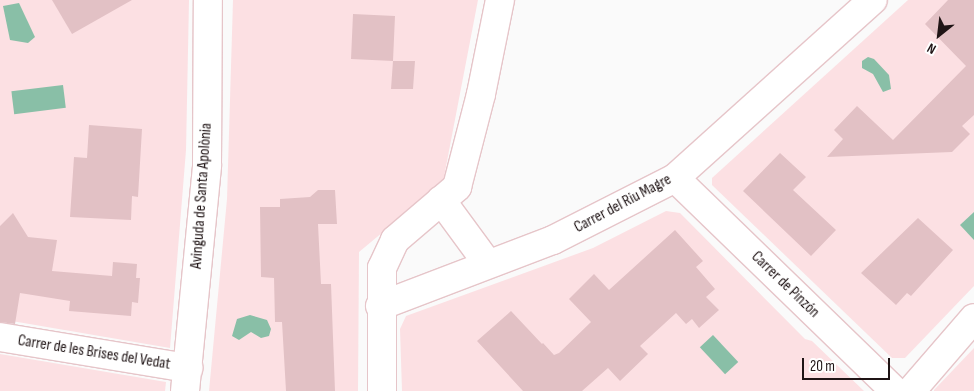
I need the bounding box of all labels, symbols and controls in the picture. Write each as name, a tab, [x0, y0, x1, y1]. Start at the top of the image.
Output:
north arrow	[914, 10, 964, 60]
text: N	[924, 39, 939, 58]
street label: Avinguda de Santa Apolònia	[187, 122, 217, 270]
street label: Carrer del Riu Magre	[571, 170, 675, 238]
street label: Carrer de Pinzón	[747, 248, 823, 322]
street label: Carrer de les Brises del Vedat	[16, 331, 172, 375]
scale bar	[804, 348, 892, 380]
text: 20 m	[810, 357, 835, 376]

